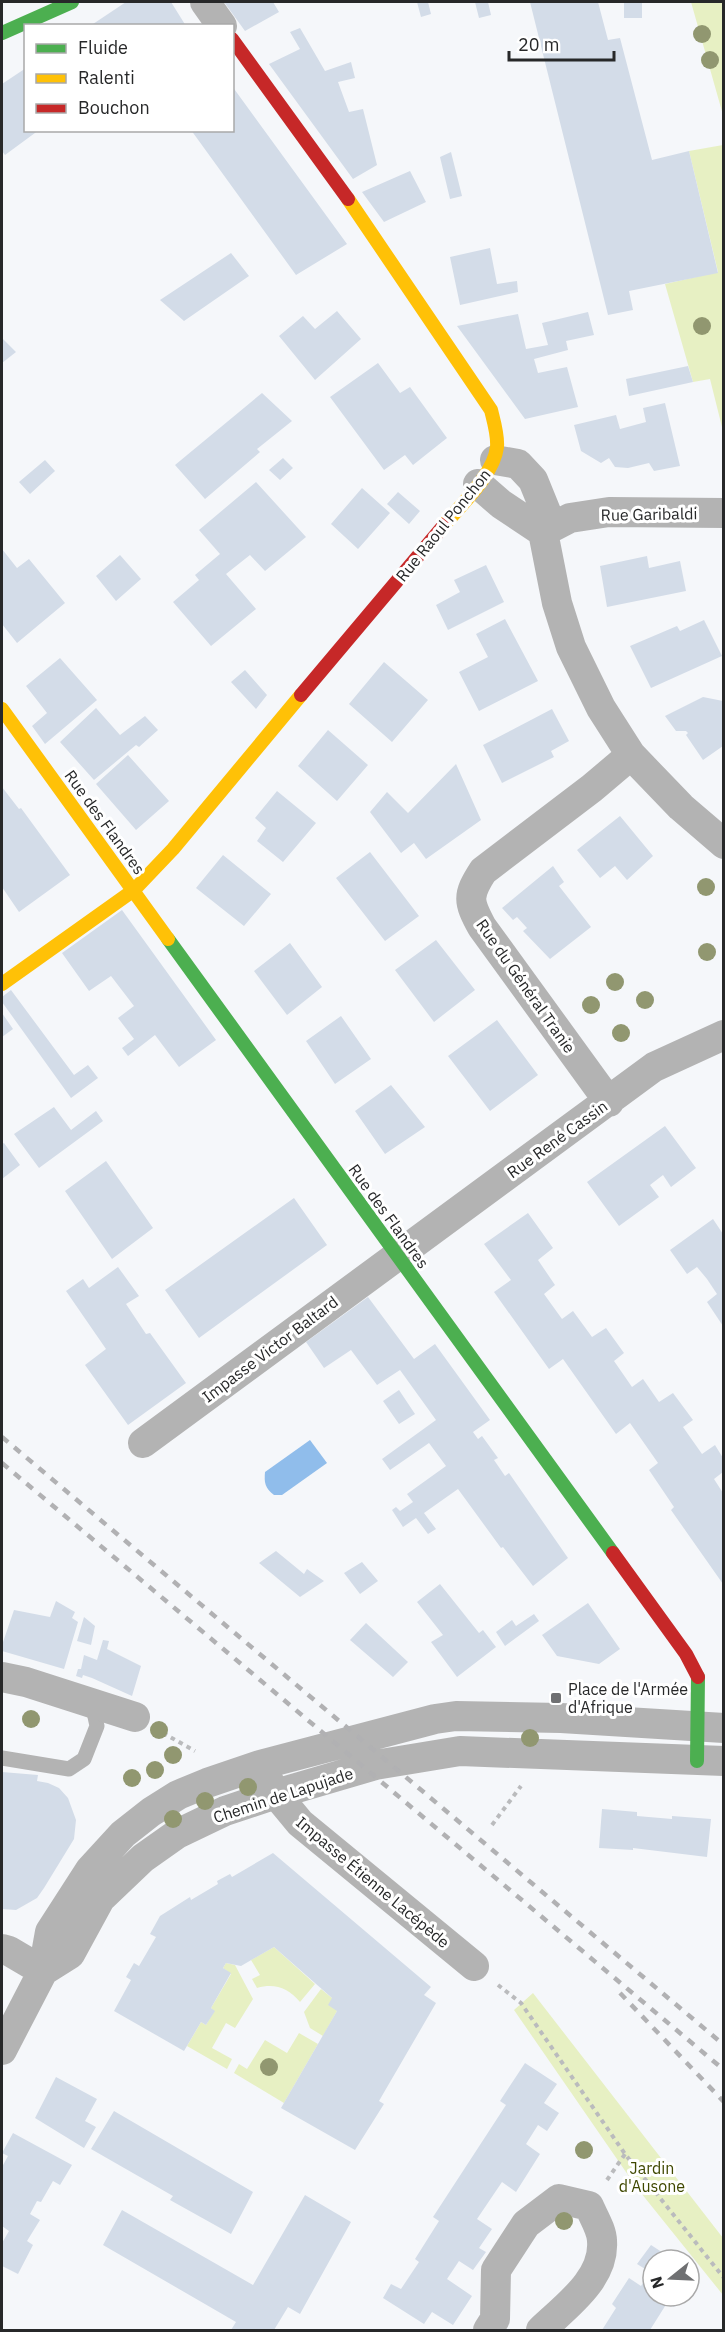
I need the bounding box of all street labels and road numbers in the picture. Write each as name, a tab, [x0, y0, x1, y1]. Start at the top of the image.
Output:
street label: Rue Raoul Ponchon	[391, 465, 495, 585]
street label: Rue Garibaldi	[600, 503, 698, 525]
street label: Rue des Flandres	[60, 766, 150, 878]
street label: Rue du Général Tranie	[472, 915, 580, 1057]
street label: Rue René Cassin	[503, 1096, 611, 1182]
street label: Rue des Flandres	[344, 1160, 434, 1272]
street label: Impasse Victor Baltard	[198, 1291, 342, 1407]
street label: Chemin de Lapujade	[210, 1763, 356, 1827]
street label: Impasse Étienne Lacépède	[292, 1811, 455, 1952]

